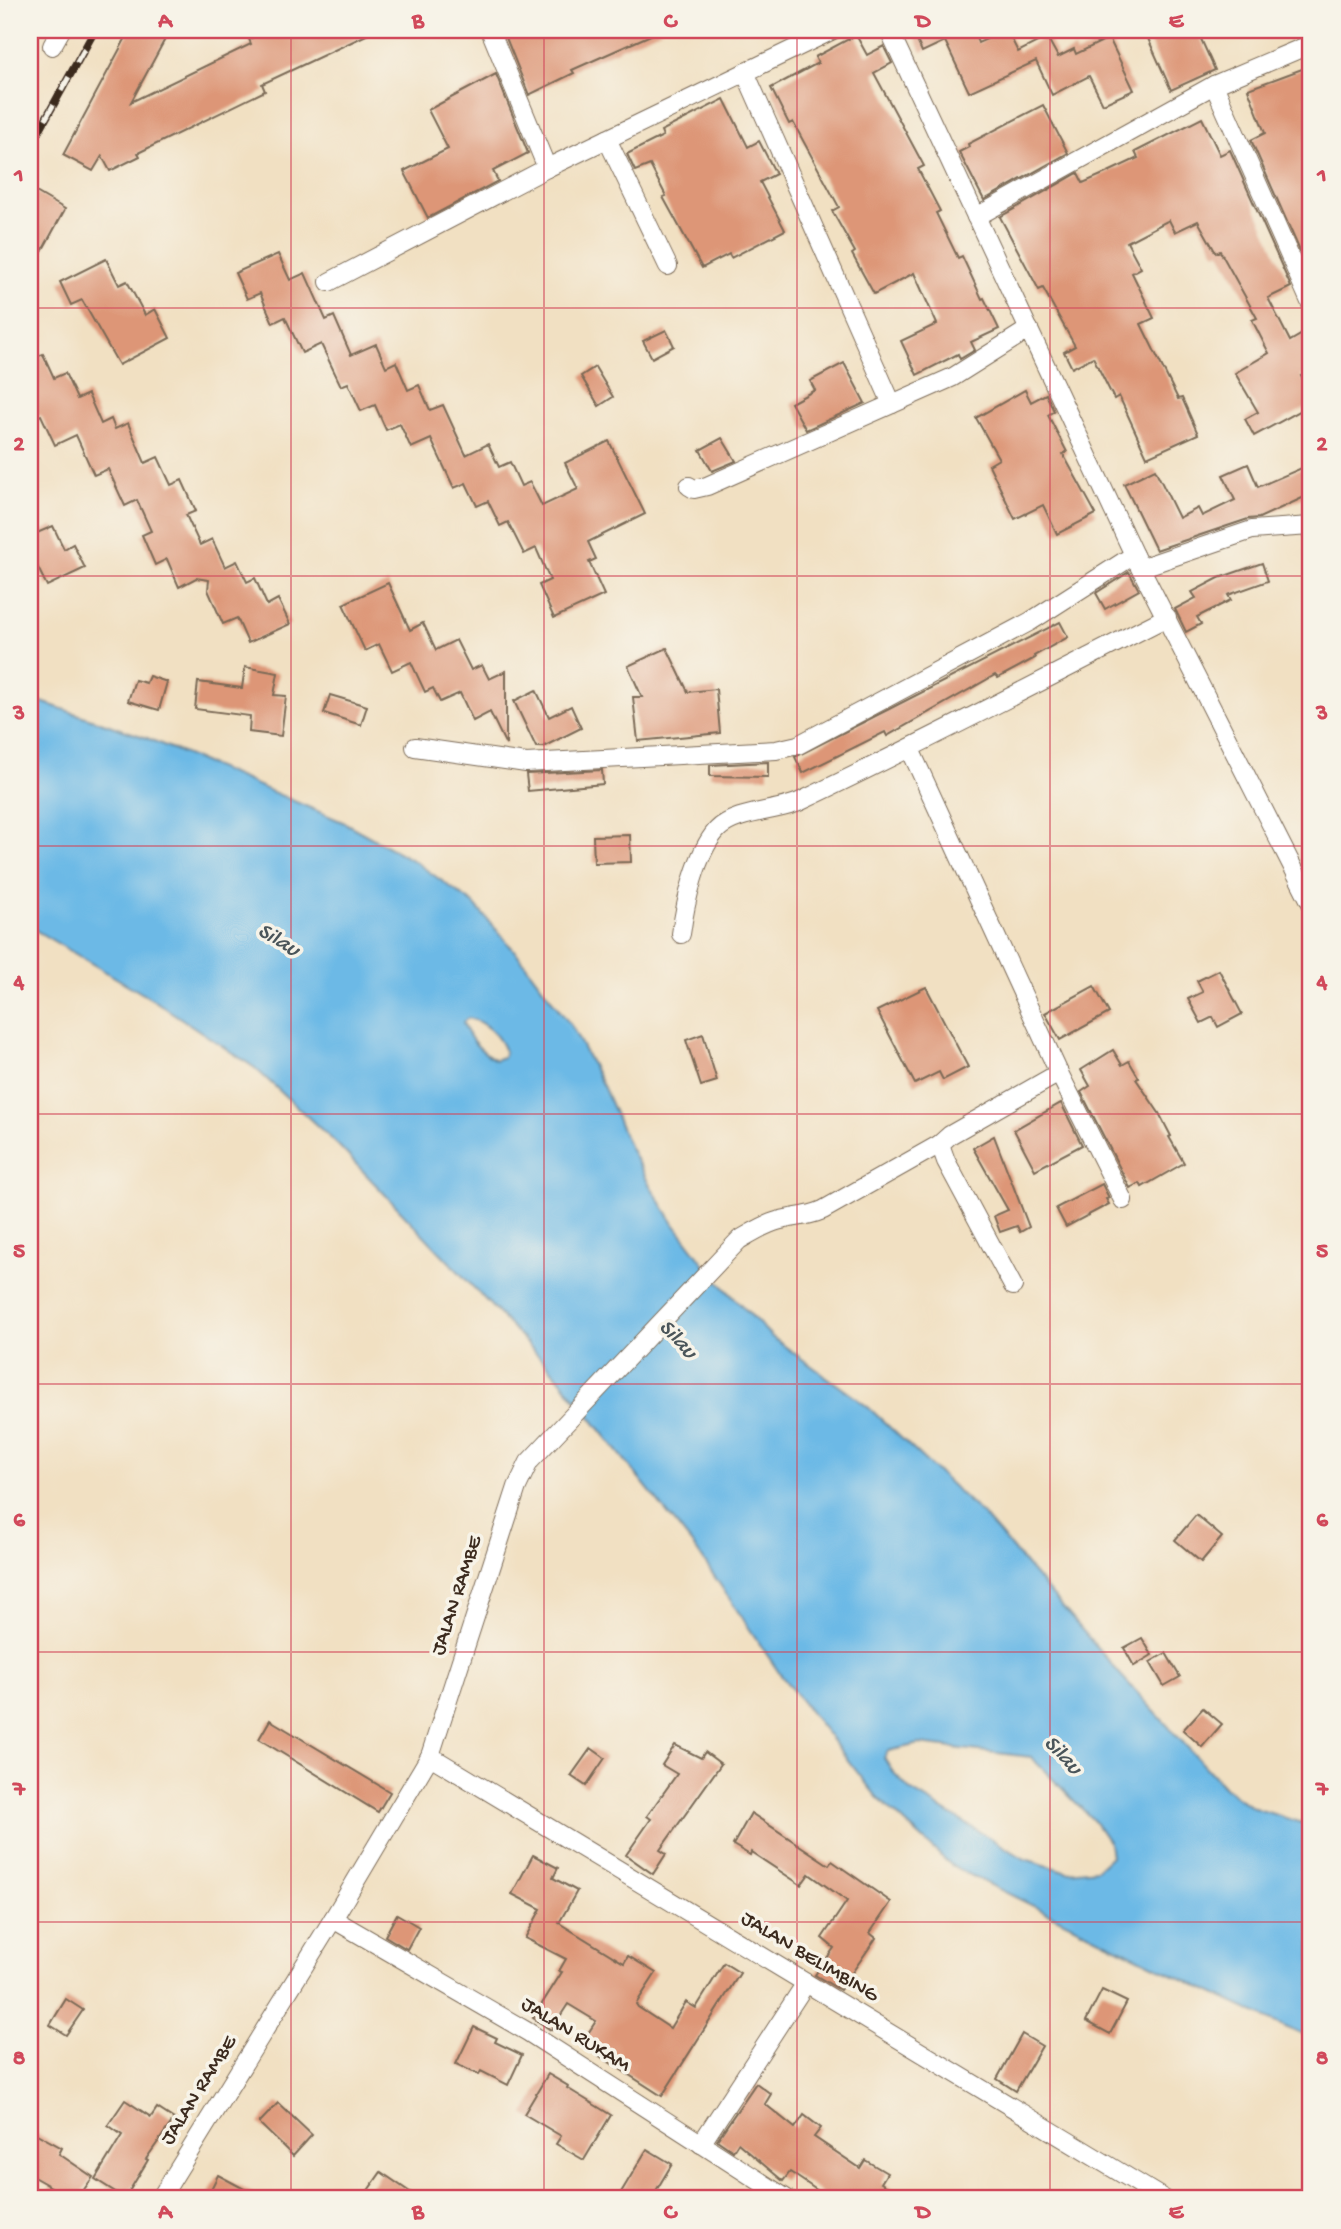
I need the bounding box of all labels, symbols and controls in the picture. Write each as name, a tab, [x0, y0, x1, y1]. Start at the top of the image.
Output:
text: A	[157, 9, 173, 36]
text: B	[411, 9, 425, 36]
text: C	[664, 9, 679, 36]
text: D	[914, 9, 932, 36]
text: E	[1169, 9, 1185, 36]
text: 1	[13, 163, 24, 190]
text: 1	[1316, 163, 1327, 190]
text: 2	[13, 432, 25, 459]
text: 2	[1316, 432, 1328, 459]
text: 3	[12, 701, 25, 728]
text: 3	[1315, 701, 1328, 728]
water label: Silau	[252, 918, 306, 965]
text: 4	[13, 970, 25, 997]
text: 4	[1316, 970, 1328, 997]
text: 5	[13, 1239, 25, 1266]
text: 5	[1316, 1239, 1328, 1266]
water label: Silau	[652, 1315, 703, 1367]
text: 6	[13, 1508, 26, 1535]
text: 6	[1316, 1508, 1329, 1535]
street label: JALAN RAMBE	[427, 1532, 489, 1659]
water label: Silau	[1037, 1731, 1088, 1783]
text: 7	[12, 1777, 26, 1804]
text: 7	[1315, 1777, 1329, 1804]
street label: JALAN BELIMBING	[736, 1907, 883, 2009]
street label: JALAN RUKAM	[516, 1993, 635, 2080]
street label: JALAN RAMBE	[157, 2031, 244, 2150]
text: 8	[13, 2046, 26, 2073]
text: 8	[1316, 2046, 1329, 2073]
text: A	[157, 2200, 173, 2227]
text: B	[411, 2200, 425, 2227]
text: C	[664, 2200, 679, 2227]
text: D	[914, 2200, 932, 2227]
text: E	[1169, 2200, 1185, 2227]

